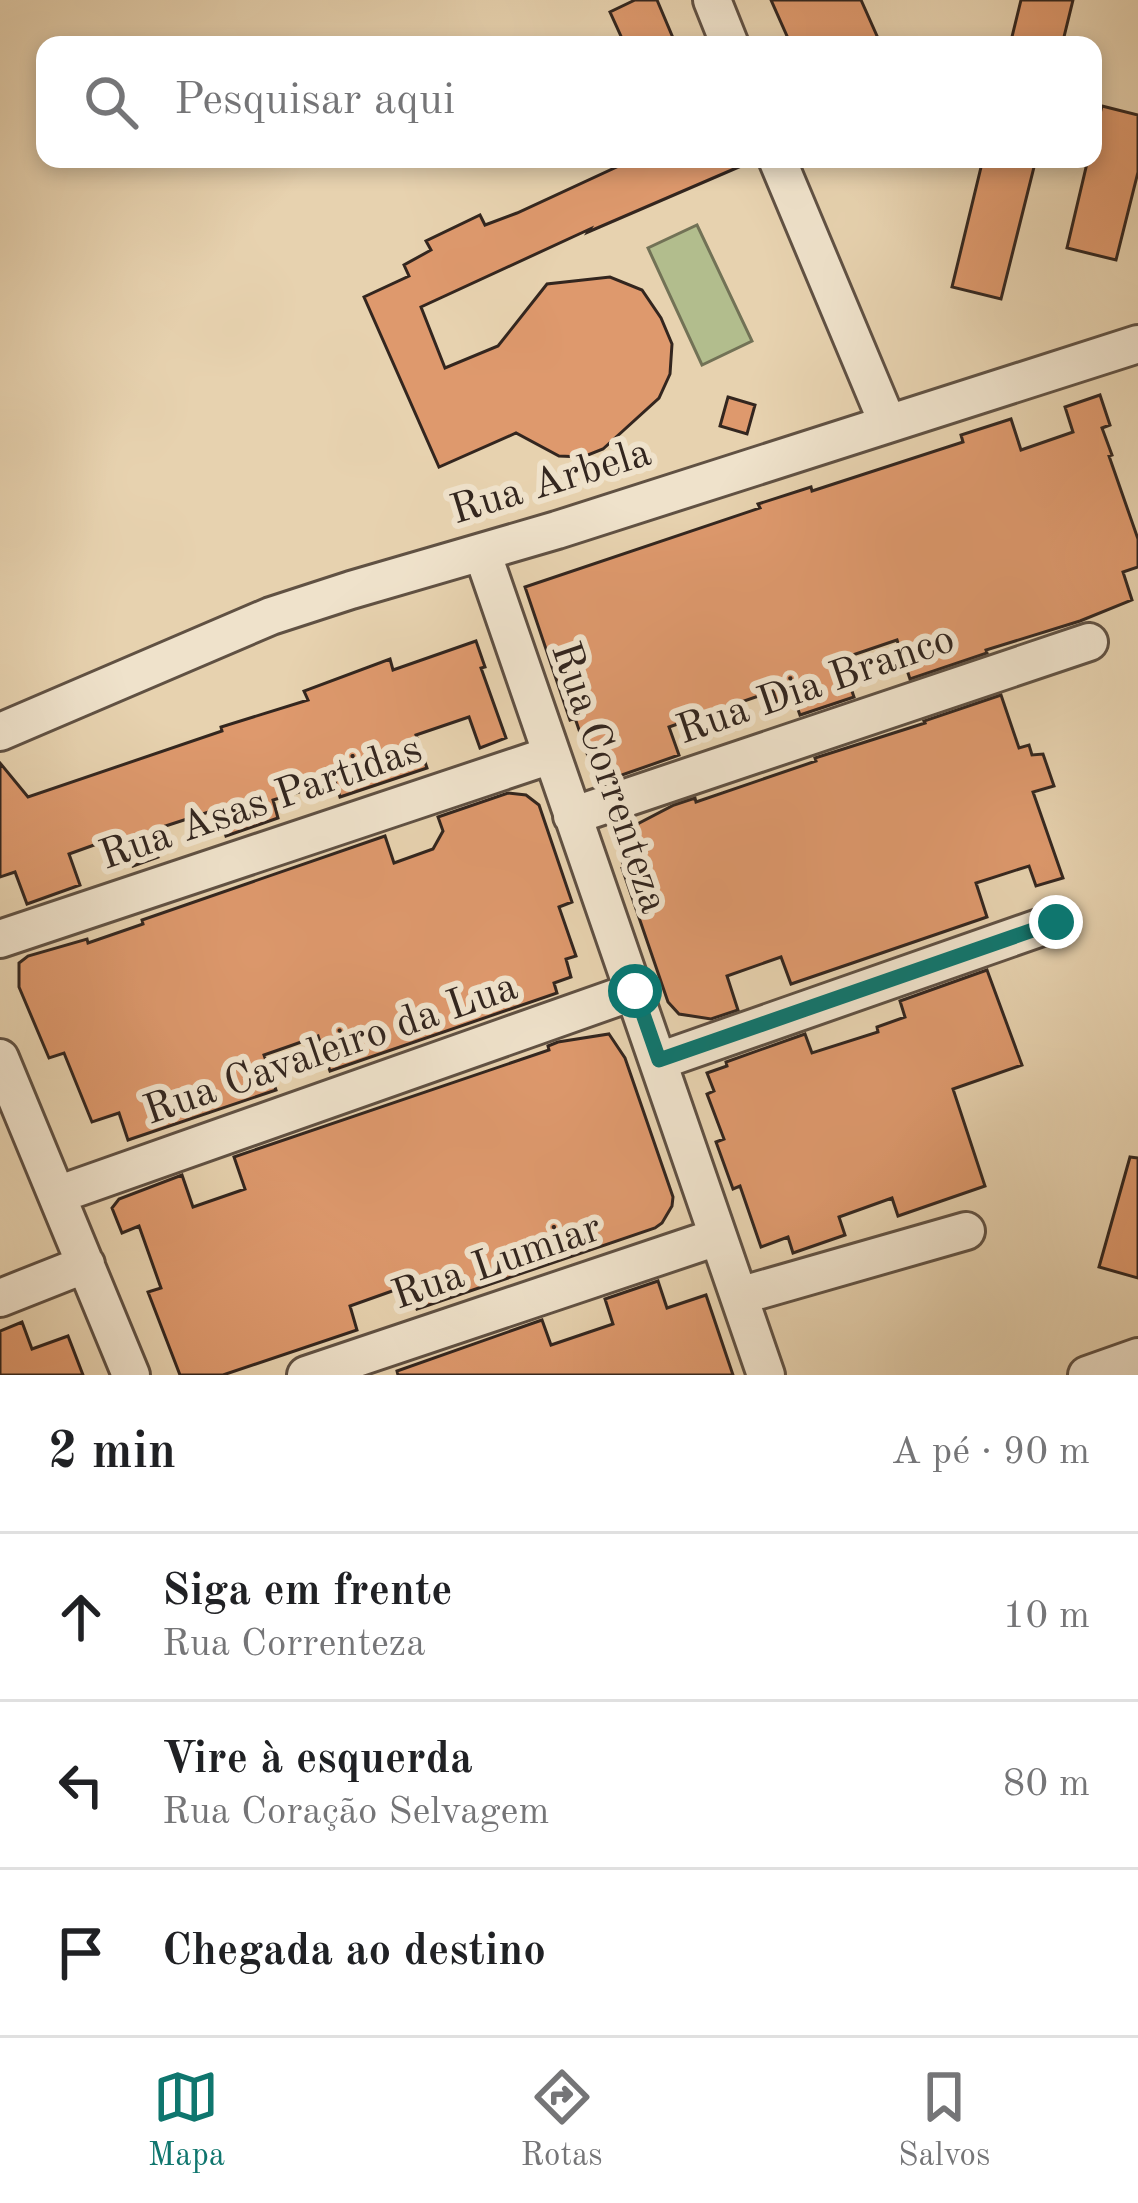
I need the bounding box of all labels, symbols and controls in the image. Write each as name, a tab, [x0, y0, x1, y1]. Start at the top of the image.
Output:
search box	[36, 36, 1102, 168]
icon: search	[78, 69, 144, 135]
text: Pesquisar aqui	[174, 79, 455, 124]
street label: Rua Arbela	[446, 433, 656, 533]
street label: Rua Dia Branco	[672, 619, 960, 753]
street label: Rua Correnteza	[542, 637, 674, 919]
street label: Rua Asas Partidas	[95, 729, 427, 879]
route end	[1029, 895, 1083, 949]
route start	[608, 964, 662, 1018]
street label: Rua Cavaleiro da Lua	[139, 966, 523, 1134]
street label: Rua Lumiar	[387, 1208, 607, 1318]
text: 2 min	[48, 1428, 176, 1479]
text: A pé · 90 m	[891, 1433, 1090, 1472]
text: Siga em frente	[162, 1570, 453, 1615]
icon: ahead	[48, 1584, 114, 1650]
text: 10 m	[1003, 1597, 1090, 1636]
text: Rua Correnteza	[162, 1625, 425, 1664]
text: Vire à esquerda	[162, 1738, 473, 1783]
icon: left	[48, 1752, 114, 1818]
text: 80 m	[1003, 1765, 1090, 1804]
text: Rua Coração Selvagem	[162, 1793, 550, 1832]
icon: arrive	[48, 1920, 114, 1986]
text: Chegada ao destino	[162, 1930, 546, 1975]
tab: Mapa	[148, 2064, 225, 2177]
tab: Rotas	[520, 2064, 603, 2177]
tab: Salvos	[898, 2064, 990, 2177]

